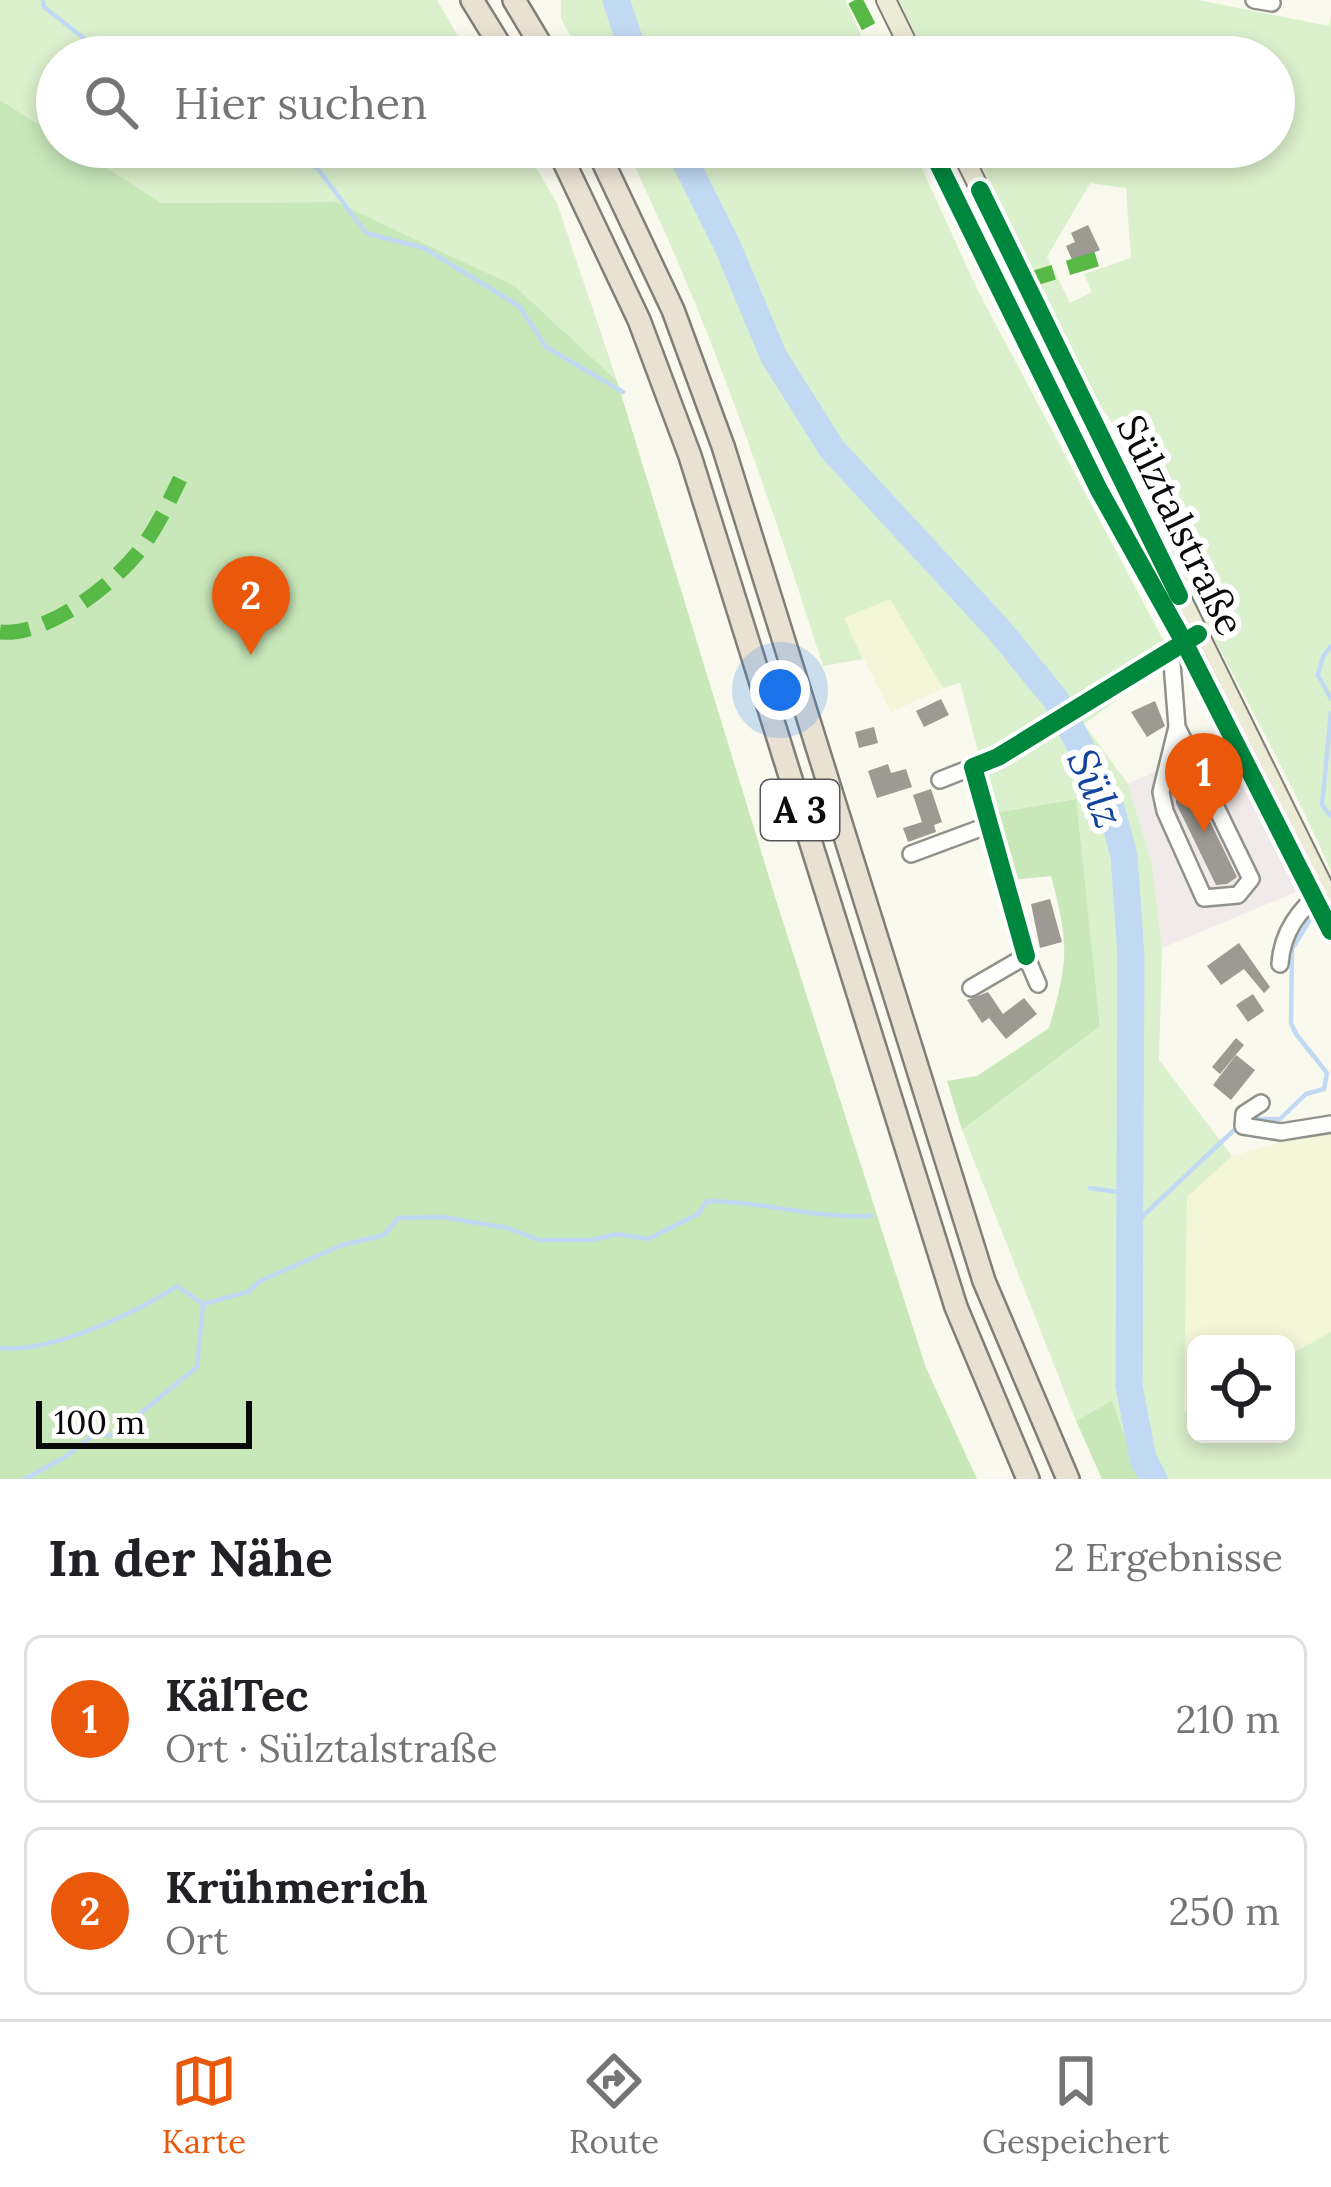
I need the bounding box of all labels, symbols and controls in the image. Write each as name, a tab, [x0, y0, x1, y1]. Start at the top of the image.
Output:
search box	[36, 36, 1295, 168]
icon: search	[78, 69, 144, 135]
text: Hier suchen	[174, 74, 427, 131]
street label: Sülztalstraße	[1106, 407, 1256, 643]
pin: 2	[212, 556, 290, 655]
your location	[750, 660, 810, 720]
pin: 1	[1165, 733, 1243, 832]
water label: Sülz	[1055, 740, 1137, 836]
road number: A 3	[761, 780, 839, 840]
map controls	[1187, 1335, 1295, 1443]
button: locate	[1187, 1335, 1295, 1443]
scale bar	[36, 1395, 252, 1448]
text: 100 m	[54, 1401, 145, 1443]
text: In der Nähe	[48, 1525, 333, 1590]
text: 2 Ergebnisse	[1054, 1532, 1283, 1582]
text: KälTec	[165, 1666, 309, 1723]
text: 1	[82, 1694, 98, 1744]
text: 210 m	[1176, 1694, 1280, 1744]
text: Ort · Sülztalstraße	[165, 1723, 498, 1773]
text: Krühmerich	[165, 1858, 428, 1915]
text: 2	[80, 1886, 100, 1936]
text: 250 m	[1168, 1886, 1280, 1936]
text: Ort	[165, 1915, 228, 1965]
tab: Karte	[161, 2048, 246, 2162]
tab: Route	[569, 2048, 659, 2162]
tab: Gespeichert	[982, 2048, 1170, 2162]

